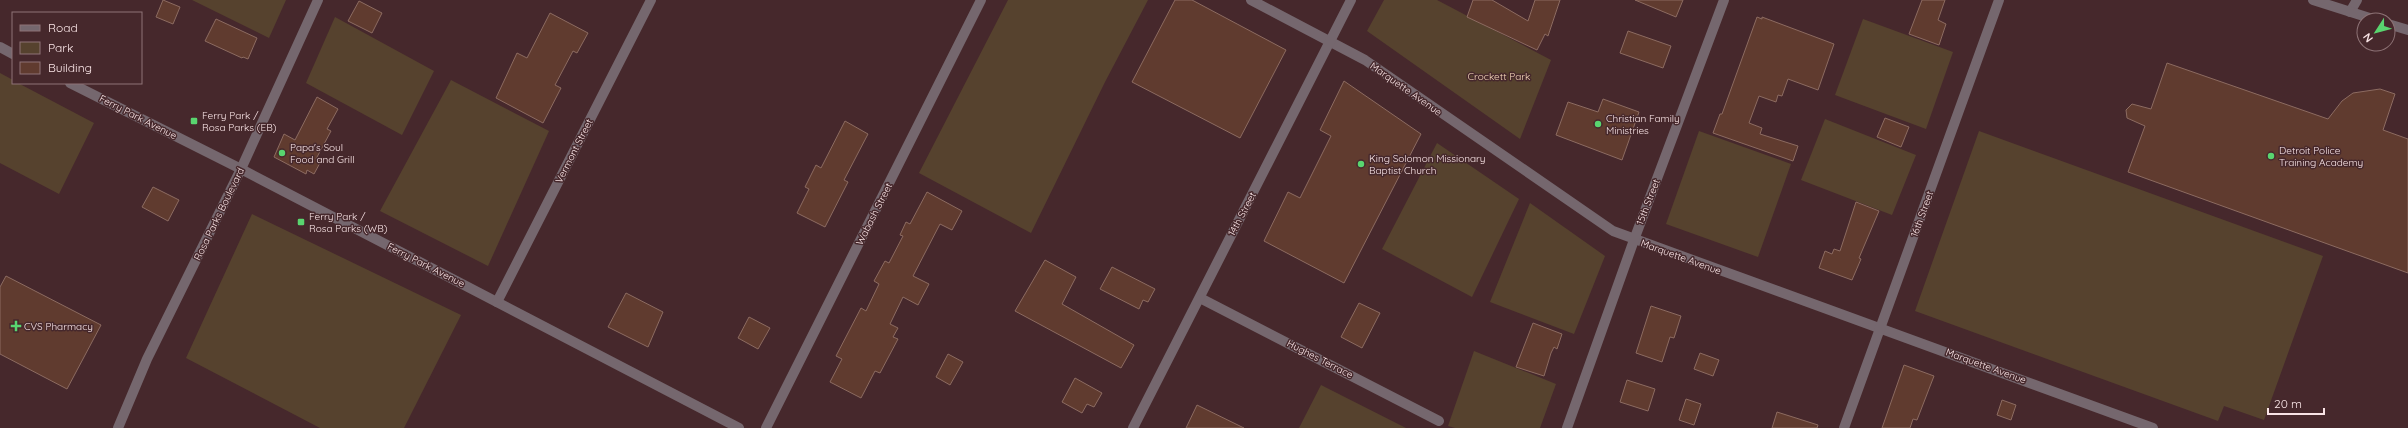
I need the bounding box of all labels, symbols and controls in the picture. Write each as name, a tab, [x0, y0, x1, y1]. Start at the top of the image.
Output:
legend	[12, 12, 142, 84]
north arrow	[2356, 12, 2396, 52]
text: Road	[48, 20, 78, 35]
text: N	[2360, 30, 2376, 45]
text: Park	[48, 40, 73, 55]
street label: Marquette Avenue	[1368, 59, 1445, 119]
text: Building	[48, 60, 92, 75]
park label: Crockett Park	[1468, 70, 1530, 83]
street label: Ferry Park Avenue	[97, 92, 179, 142]
place label: Ferry Park / Rosa Parks (EB)	[202, 109, 277, 134]
place label: Christian Family Ministries	[1606, 112, 1680, 137]
marker: Ferry Park / Rosa Parks (EB)	[189, 116, 199, 126]
street label: Vermont Street	[552, 116, 596, 185]
marker: Christian Family Ministries	[1593, 119, 1603, 129]
place label: Papa's Soul Food and Grill	[290, 141, 355, 166]
place label: Detroit Police Training Academy	[2279, 144, 2363, 169]
marker: Papa's Soul Food and Grill	[277, 148, 287, 158]
marker: Detroit Police Training Academy	[2266, 151, 2276, 161]
place label: King Solomon Missionary Baptist Church	[1369, 152, 1486, 177]
marker: King Solomon Missionary Baptist Church	[1356, 159, 1366, 169]
street label: Rosa Parks Boulevard	[191, 165, 247, 263]
street label: 15th Street	[1633, 177, 1663, 227]
street label: Wabash Street	[853, 180, 896, 247]
street label: 14th Street	[1225, 189, 1259, 238]
street label: 16th Street	[1908, 189, 1937, 239]
place label: Ferry Park / Rosa Parks (WB)	[309, 210, 388, 235]
marker: Ferry Park / Rosa Parks (WB)	[296, 217, 306, 227]
street label: Marquette Avenue	[1639, 236, 1723, 278]
street label: Ferry Park Avenue	[385, 240, 467, 290]
place label: CVS Pharmacy	[24, 320, 93, 333]
marker: CVS Pharmacy	[11, 321, 21, 331]
street label: Hughes Terrace	[1285, 337, 1356, 381]
street label: Marquette Avenue	[1944, 345, 2028, 387]
scale bar	[2268, 390, 2324, 416]
text: 20 m	[2274, 396, 2302, 411]

